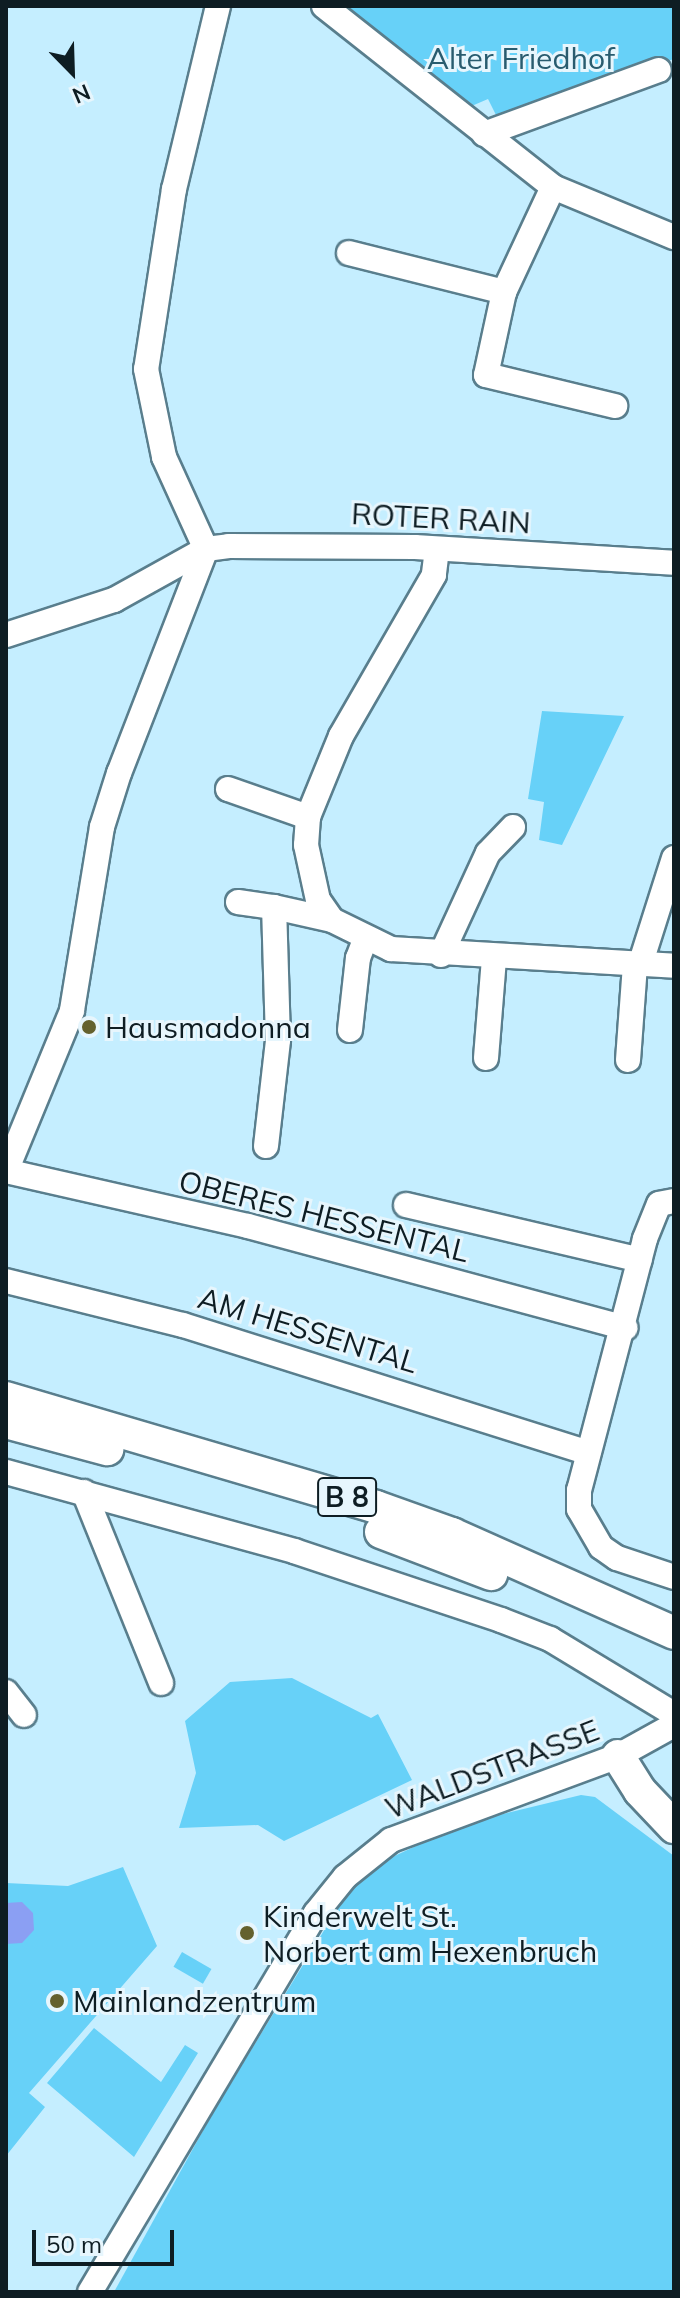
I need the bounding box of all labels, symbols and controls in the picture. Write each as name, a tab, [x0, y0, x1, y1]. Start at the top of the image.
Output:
north arrow	[32, 32, 112, 112]
park label: Alter Friedhof	[427, 40, 615, 76]
text: N	[68, 78, 94, 110]
street label: ROTER RAIN	[350, 495, 532, 541]
place label: Hausmadonna	[105, 1009, 311, 1045]
marker: Hausmadonna	[80, 1018, 98, 1036]
street label: OBERES HESSENTAL	[175, 1163, 473, 1269]
street label: AM HESSENTAL	[194, 1280, 422, 1380]
road number: B 8	[317, 1473, 377, 1521]
street label: WALDSTRASSE	[380, 1712, 604, 1826]
place label: Kinderwelt St. Norbert am Hexenbruch	[263, 1898, 597, 1968]
marker: Kinderwelt St. Norbert am Hexenbruch	[238, 1924, 256, 1942]
place label: Mainlandzentrum	[73, 1983, 316, 2019]
marker: Mainlandzentrum	[48, 1992, 66, 2010]
scale bar	[36, 2214, 178, 2264]
text: 50 m	[46, 2229, 102, 2259]

